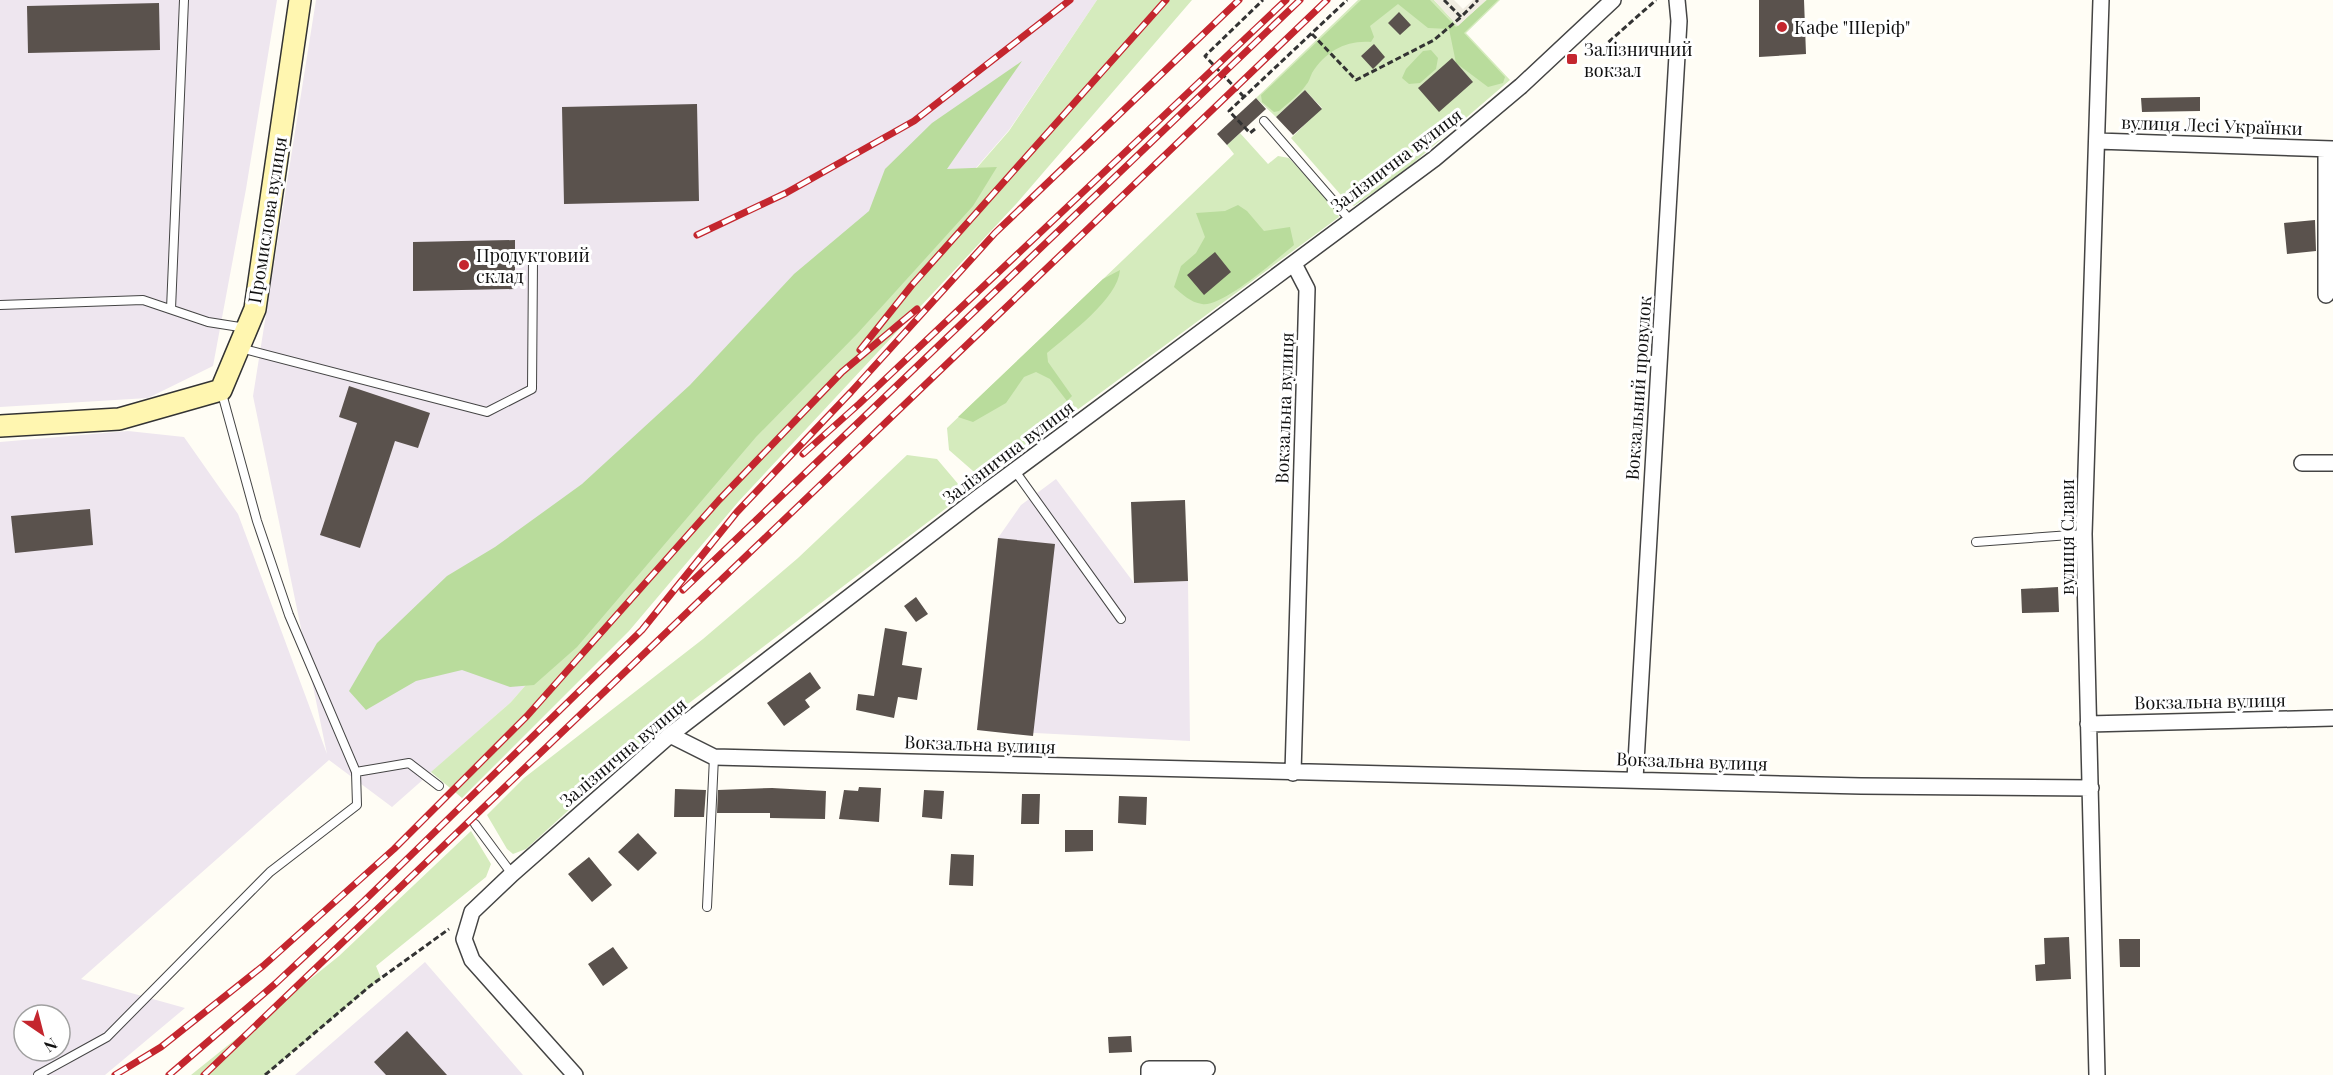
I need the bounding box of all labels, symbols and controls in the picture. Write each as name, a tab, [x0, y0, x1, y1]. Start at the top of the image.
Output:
place label: Кафе "Шеріф"	[1794, 15, 1910, 39]
marker: Кафе "Шеріф"	[1775, 20, 1789, 34]
place label: Залізничний вокзал	[1584, 37, 1693, 82]
marker: Залізничний вокзал	[1565, 52, 1579, 66]
street label: Залізнична вулиця	[1325, 103, 1467, 217]
street label: вулиця Лесі Українки	[2121, 110, 2303, 140]
street label: Промислова вулиця	[242, 135, 292, 305]
place label: Продуктовий склад	[476, 243, 590, 288]
marker: Продуктовий склад	[457, 258, 471, 272]
street label: Вокзальний провулок	[1620, 295, 1656, 481]
street label: Вокзальна вулиця	[1269, 331, 1299, 484]
street label: Залізнична вулиця	[937, 395, 1079, 509]
street label: вулиця Слави	[2055, 479, 2079, 595]
street label: Вокзальна вулиця	[2134, 688, 2286, 714]
street label: Залізнична вулиця	[555, 692, 692, 812]
street label: Вокзальна вулиця	[904, 729, 1057, 759]
street label: Вокзальна вулиця	[1616, 746, 1769, 776]
north arrow	[12, 1003, 72, 1063]
text: N	[40, 1034, 62, 1058]

